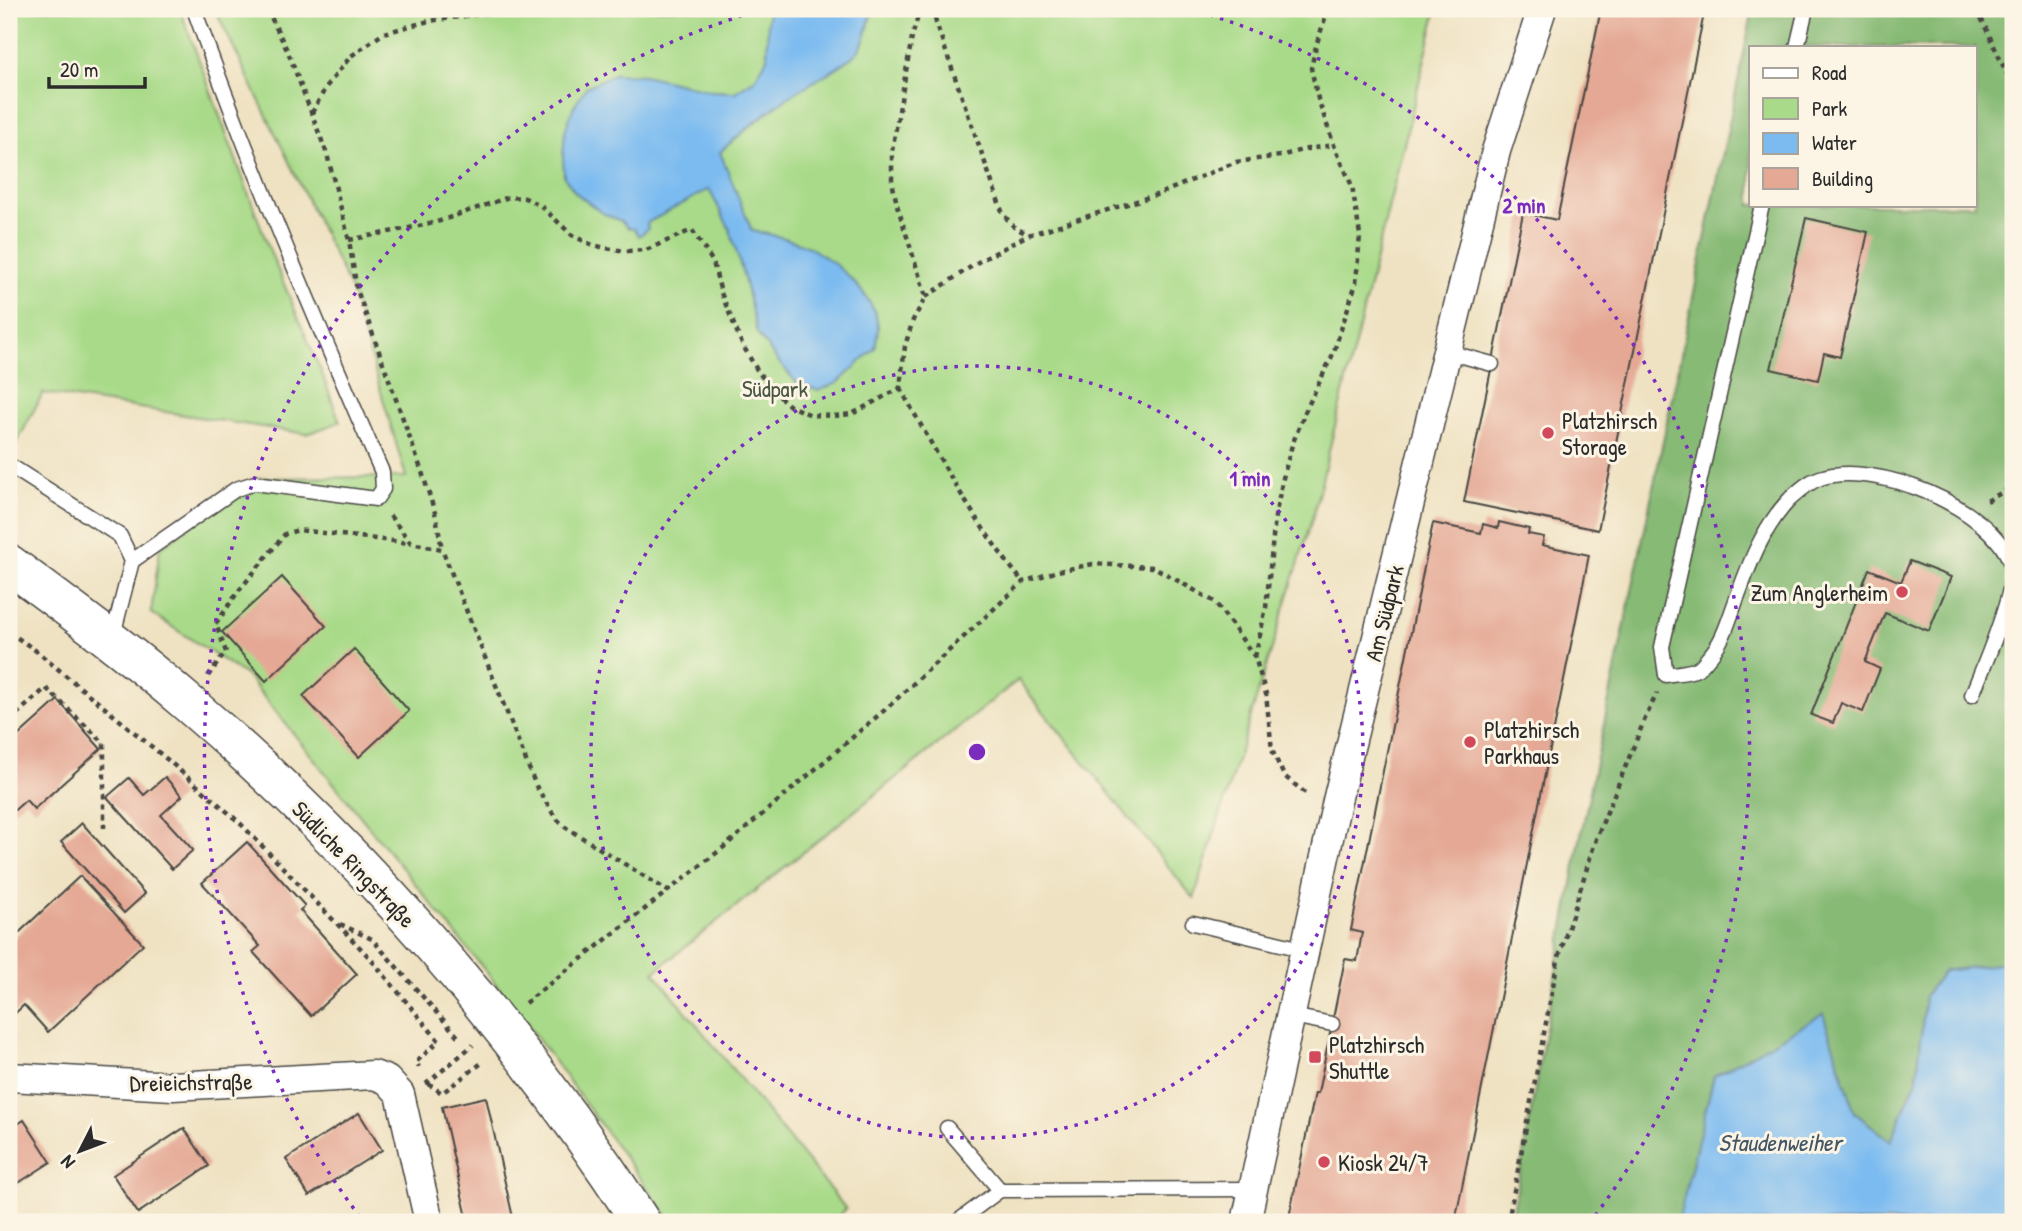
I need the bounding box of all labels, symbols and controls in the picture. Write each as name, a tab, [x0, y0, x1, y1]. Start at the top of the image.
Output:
scale bar	[49, 46, 145, 90]
legend	[1749, 46, 1976, 206]
text: 20 m	[60, 55, 98, 84]
text: Road	[1812, 58, 1846, 87]
text: Park	[1812, 94, 1847, 123]
text: Water	[1812, 128, 1857, 157]
text: Building	[1812, 164, 1873, 193]
text: 2 min	[1502, 191, 1546, 220]
park label: Südpark	[742, 373, 808, 404]
place label: Platzhirsch Storage	[1562, 405, 1657, 462]
marker: Platzhirsch Storage	[1540, 425, 1556, 441]
text: 1 min	[1230, 464, 1270, 493]
street label: Am Südpark	[1357, 561, 1411, 664]
place label: Zum Anglerheim	[1751, 577, 1888, 608]
marker: Zum Anglerheim	[1894, 584, 1910, 600]
place label: Platzhirsch Parkhaus	[1484, 714, 1579, 771]
marker: Platzhirsch Parkhaus	[1462, 734, 1478, 750]
centre of rings	[965, 740, 989, 764]
street label: Südliche Ringstraße	[285, 794, 423, 934]
place label: Platzhirsch Shuttle	[1329, 1029, 1424, 1086]
marker: Platzhirsch Shuttle	[1307, 1049, 1323, 1065]
street label: Dreieichstraße	[129, 1065, 253, 1099]
north arrow	[46, 1116, 116, 1186]
water label: Staudenweiher	[1719, 1126, 1844, 1158]
place label: Kiosk 24/7	[1338, 1147, 1429, 1178]
text: N	[54, 1150, 80, 1175]
marker: Kiosk 24/7	[1316, 1154, 1332, 1170]

